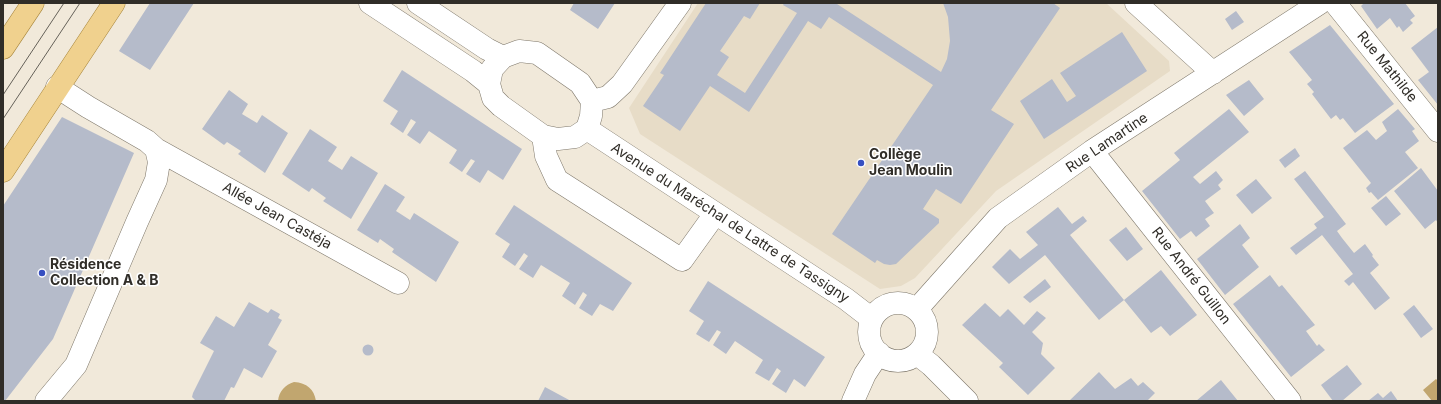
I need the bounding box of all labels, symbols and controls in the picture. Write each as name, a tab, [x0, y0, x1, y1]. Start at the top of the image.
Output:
street label: Rue Mathilde	[1353, 28, 1421, 106]
street label: Rue Lamartine	[1063, 109, 1151, 177]
street label: Avenue du Maréchal de Lattre de Tassigny	[608, 140, 852, 306]
place label: Collège Jean Moulin	[869, 147, 952, 180]
marker: Collège Jean Moulin	[856, 158, 866, 168]
street label: Allée Jean Castéja	[219, 179, 335, 253]
street label: Rue André Guillon	[1148, 224, 1234, 328]
place label: Résidence Collection A & B	[50, 257, 158, 290]
marker: Résidence Collection A & B	[37, 268, 47, 278]

